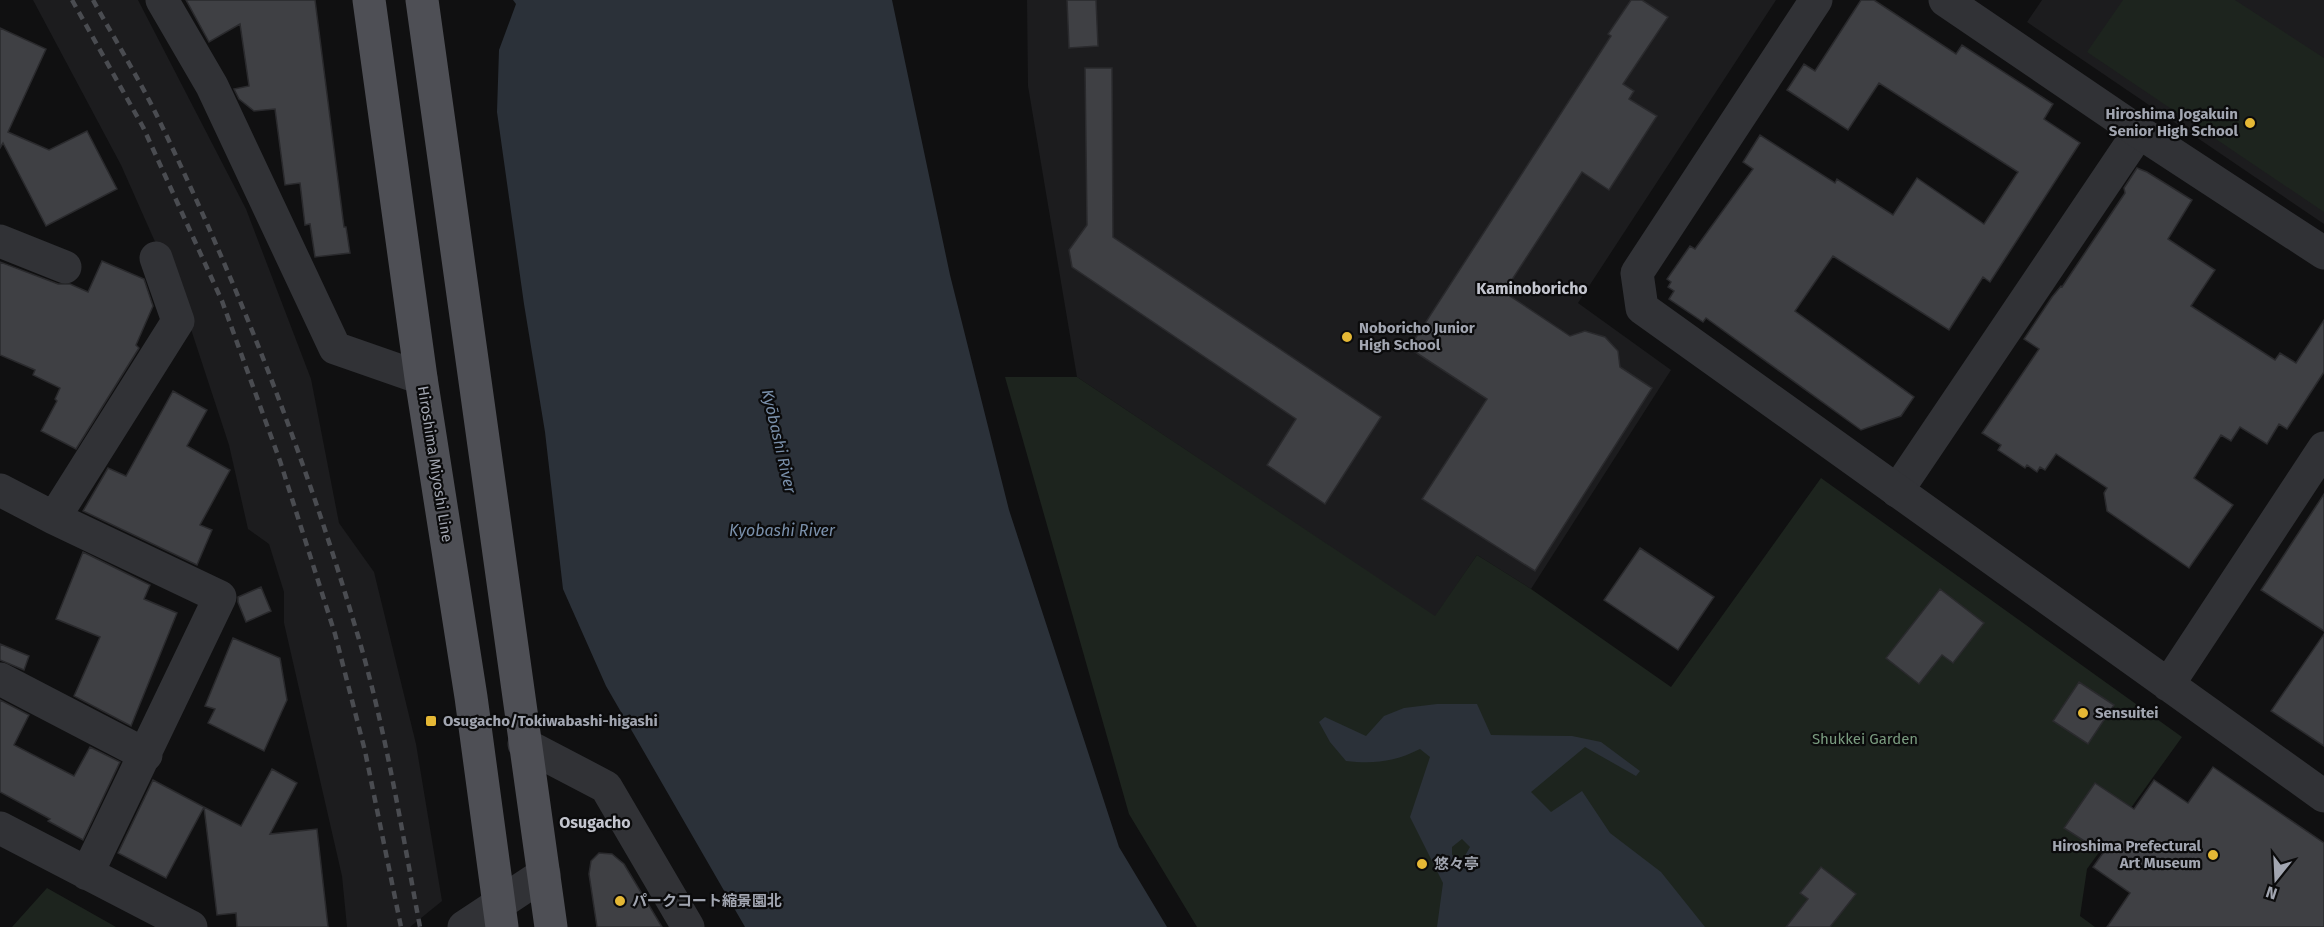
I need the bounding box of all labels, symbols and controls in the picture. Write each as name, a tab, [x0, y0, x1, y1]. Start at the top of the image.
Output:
place label: Hiroshima Jogakuin Senior High School	[2106, 105, 2239, 140]
marker: Hiroshima Jogakuin Senior High School	[2243, 116, 2257, 130]
district label: Kaminoboricho	[1476, 279, 1588, 298]
place label: Noboricho Junior High School	[1359, 319, 1476, 354]
marker: Noboricho Junior High School	[1340, 330, 1354, 344]
street label: Hiroshima Miyoshi Line	[414, 384, 456, 544]
water label: Kyōbashi River	[758, 387, 800, 496]
water label: Kyobashi River	[729, 521, 836, 540]
place label: Sensuitei	[2095, 704, 2159, 722]
marker: Sensuitei	[2076, 706, 2090, 720]
place label: Osugacho/Tokiwabashi-higashi	[443, 712, 658, 730]
marker: Osugacho/Tokiwabashi-higashi	[424, 714, 438, 728]
park label: Shukkei Garden	[1812, 730, 1918, 748]
district label: Osugacho	[559, 813, 631, 832]
place label: Hiroshima Prefectural Art Museum	[2052, 837, 2202, 872]
marker: Hiroshima Prefectural Art Museum	[2206, 848, 2220, 862]
north arrow	[2246, 849, 2306, 909]
place label: 悠々亭	[1434, 855, 1479, 873]
marker: 悠々亭	[1415, 857, 1429, 871]
text: N	[2264, 882, 2279, 903]
place label: パークコート縮景園北	[632, 892, 782, 910]
marker: パークコート縮景園北	[613, 894, 627, 908]

